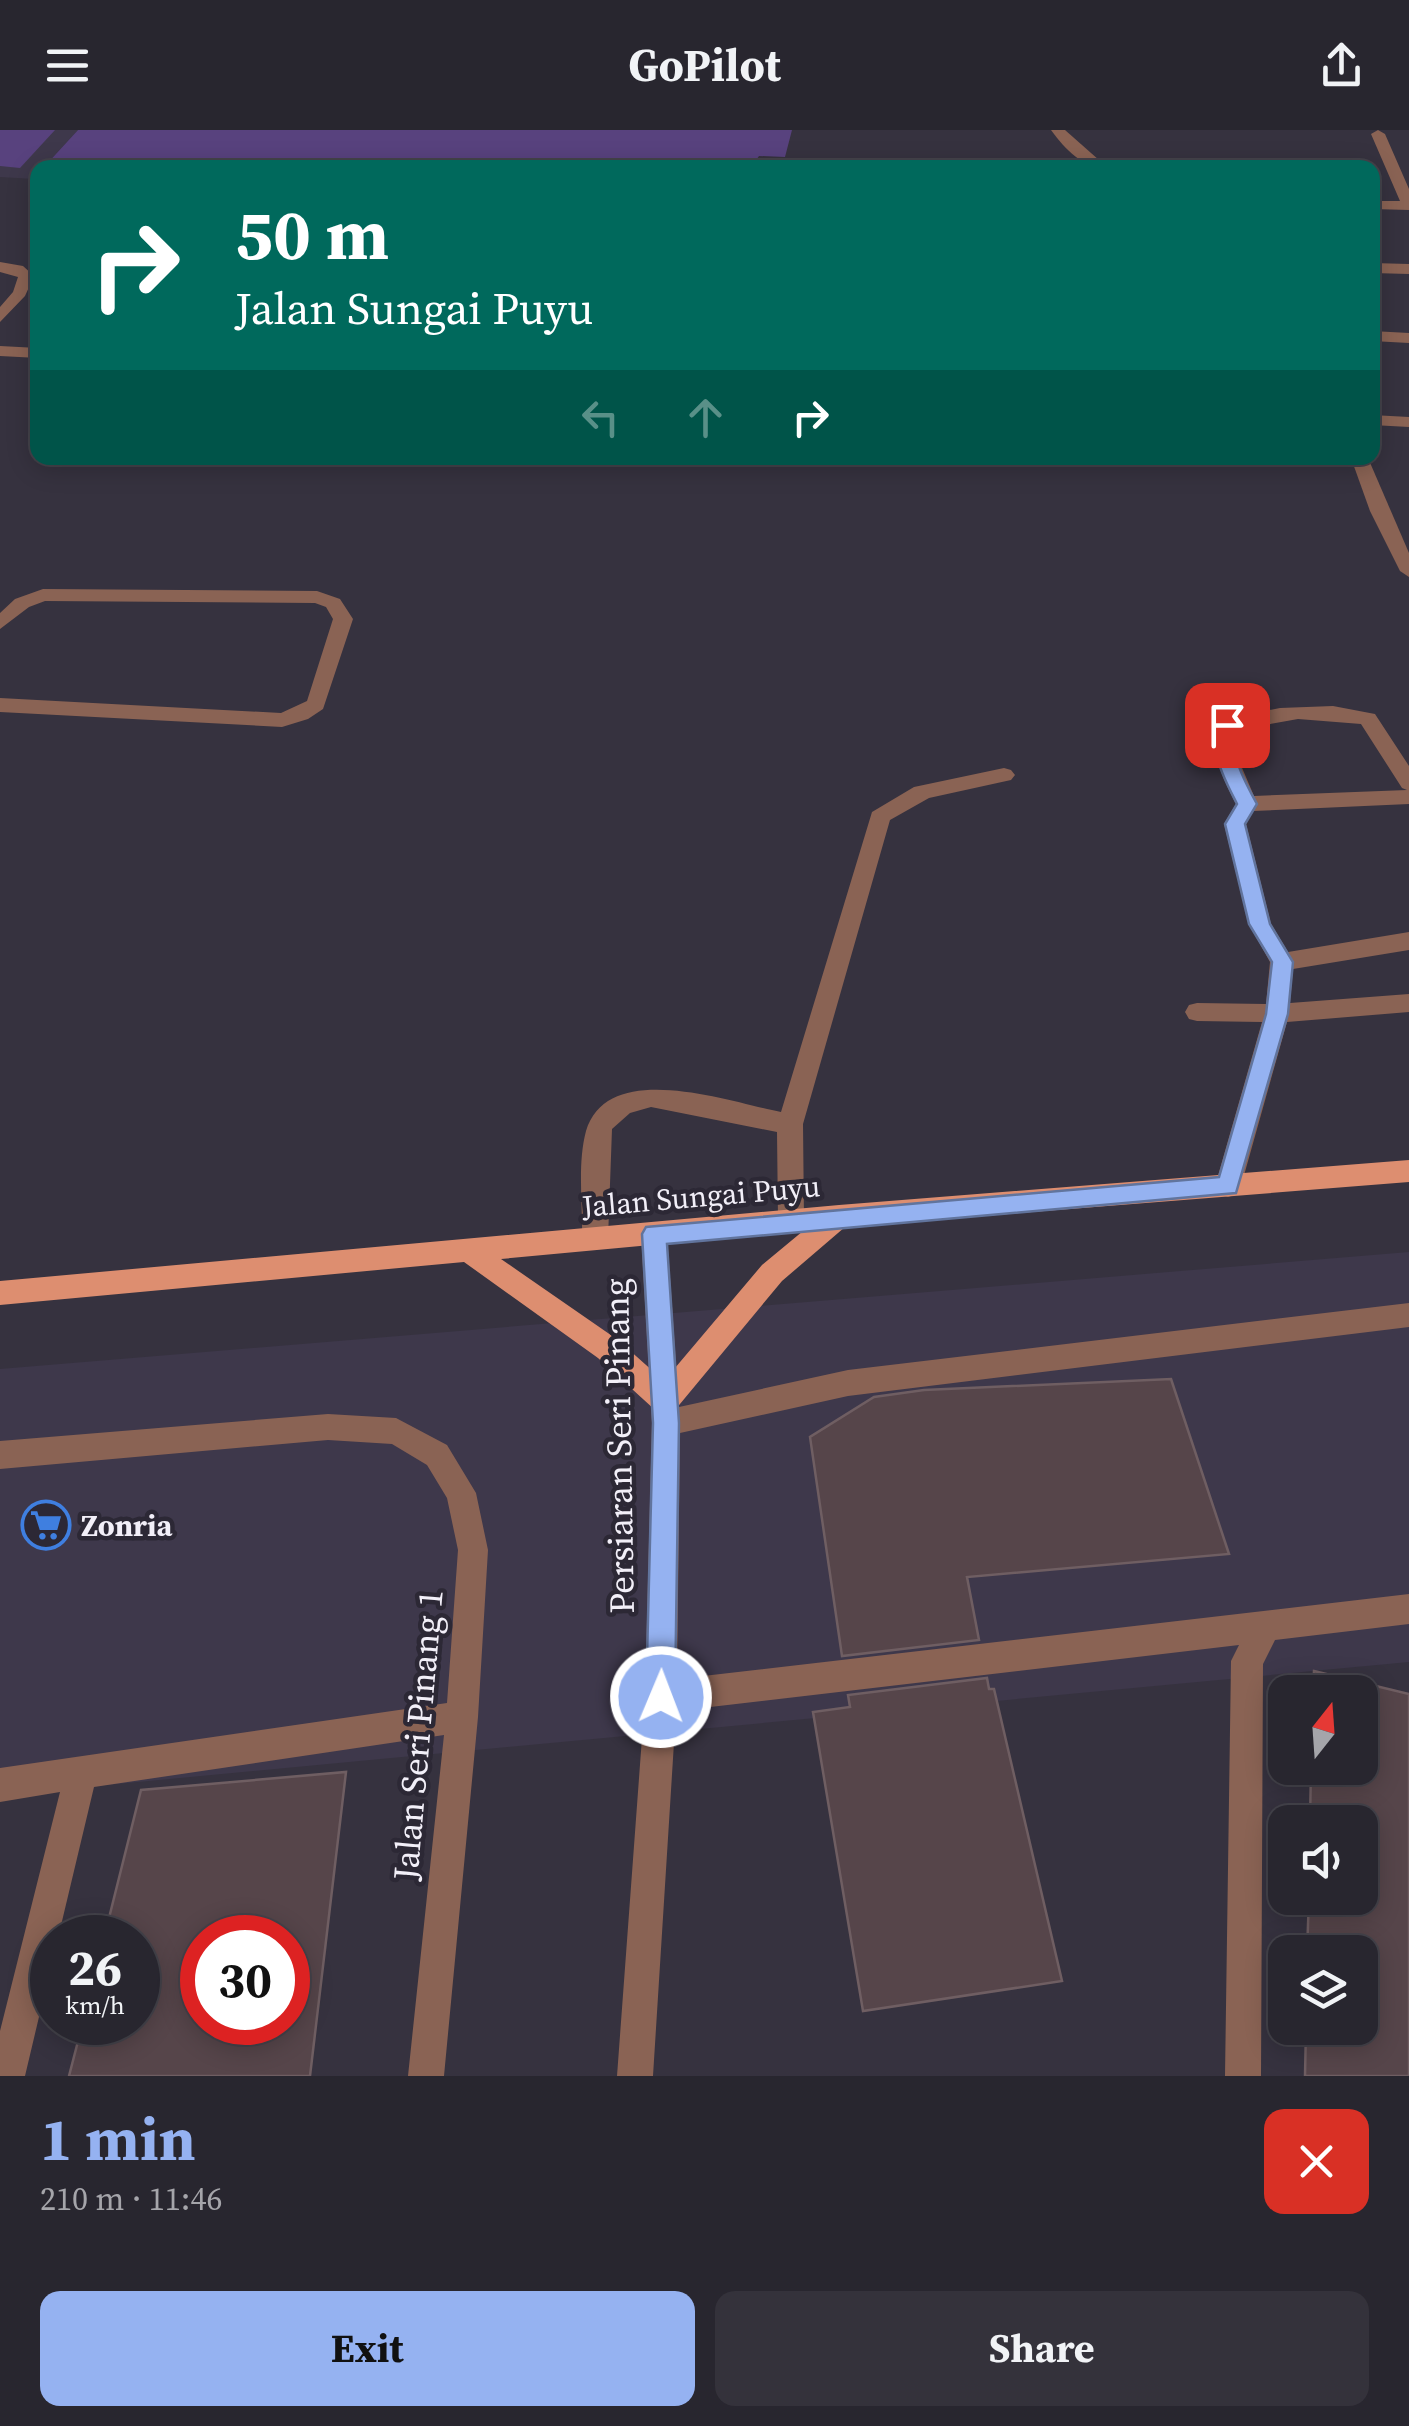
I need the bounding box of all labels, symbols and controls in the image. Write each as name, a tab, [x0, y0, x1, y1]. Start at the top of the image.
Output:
text: GoPilot	[628, 34, 781, 96]
icon: menu	[40, 38, 95, 93]
icon: share	[1314, 38, 1369, 93]
text: 50 m	[235, 186, 389, 282]
icon: right	[70, 200, 200, 330]
text: Jalan Sungai Puyu	[235, 277, 593, 339]
icon: left	[573, 390, 628, 445]
icon: ahead	[678, 390, 733, 445]
icon: right	[783, 390, 838, 445]
pin	[1185, 683, 1270, 768]
icon: arrive	[1200, 698, 1255, 753]
street label: Jalan Sungai Puyu	[579, 1165, 822, 1227]
street label: Persiaran Seri Pinang	[592, 1278, 646, 1614]
supermarket icon: Zonria	[20, 1499, 72, 1551]
place label: Zonria	[81, 1505, 174, 1546]
street label: Jalan Seri Pinang 1	[381, 1588, 455, 1883]
position arrow	[609, 1645, 713, 1749]
north arrow	[1268, 1675, 1378, 1785]
map controls	[1268, 1675, 1378, 2045]
button: sound	[1268, 1805, 1378, 1915]
speed limit sign: 30	[180, 1915, 310, 2045]
text: 26	[68, 1933, 122, 2002]
button: layers	[1268, 1935, 1378, 2045]
text: km/h	[65, 1988, 125, 2022]
text: 1 min	[40, 2098, 196, 2180]
button: close	[1264, 2109, 1369, 2214]
text: 210 m · 11:46	[40, 2177, 222, 2221]
button: Exit	[40, 2291, 695, 2406]
button: Share	[715, 2291, 1369, 2406]

